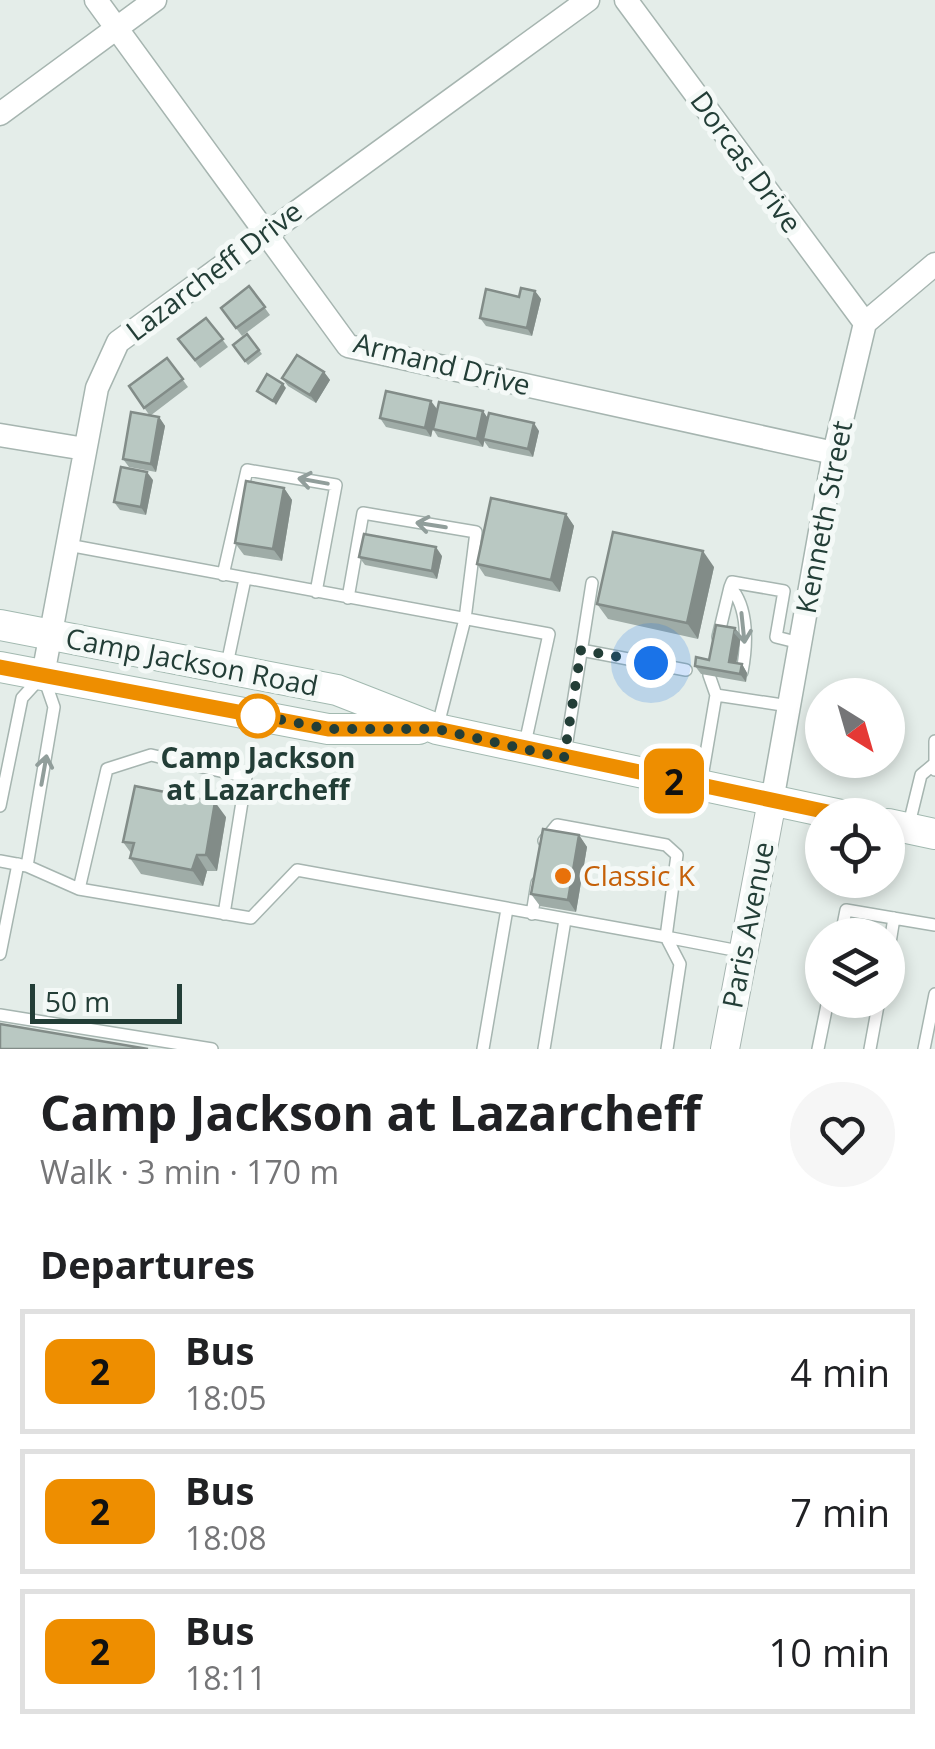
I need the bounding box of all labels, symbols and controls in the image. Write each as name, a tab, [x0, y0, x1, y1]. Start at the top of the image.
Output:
street label: Dorcas Drive	[682, 83, 811, 240]
street label: Lazarcheff Drive	[118, 191, 309, 349]
street label: Armand Drive	[350, 323, 535, 403]
street label: Kenneth Street	[786, 417, 860, 616]
one-way arrow	[297, 471, 330, 490]
one-way arrow	[416, 515, 448, 534]
one-way arrow	[734, 611, 753, 644]
street label: Camp Jackson Road	[63, 618, 322, 704]
your location	[626, 638, 676, 688]
north arrow	[805, 678, 905, 778]
map controls	[805, 678, 905, 1018]
marker: Camp Jackson at Lazarcheff	[237, 695, 279, 737]
place label: Camp Jackson at Lazarcheff	[161, 738, 355, 808]
line badge: 2	[642, 748, 706, 814]
one-way arrow	[35, 754, 54, 787]
text: 2	[664, 758, 684, 805]
button: locate	[805, 798, 905, 898]
street label: Paris Avenue	[712, 838, 782, 1011]
place label: Classic K	[583, 856, 696, 894]
marker: Classic K	[552, 865, 574, 887]
button: layers	[805, 918, 905, 1018]
scale bar	[30, 979, 182, 1024]
text: 50 m	[45, 982, 110, 1020]
text: Camp Jackson at Lazarcheff	[40, 1080, 701, 1145]
button: heart	[790, 1082, 895, 1187]
text: Walk · 3 min · 170 m	[40, 1150, 339, 1193]
text: Departures	[40, 1238, 255, 1290]
text: Bus	[185, 1324, 254, 1376]
text: 4 min	[790, 1346, 890, 1398]
text: 2	[90, 1348, 110, 1395]
text: 18:05	[185, 1376, 267, 1419]
text: Bus	[185, 1464, 254, 1516]
text: 7 min	[790, 1486, 890, 1538]
text: 2	[90, 1488, 110, 1535]
text: 18:08	[185, 1516, 267, 1559]
text: Bus	[185, 1604, 254, 1656]
text: 10 min	[769, 1626, 890, 1678]
text: 2	[90, 1628, 110, 1675]
text: 18:11	[185, 1656, 267, 1699]

